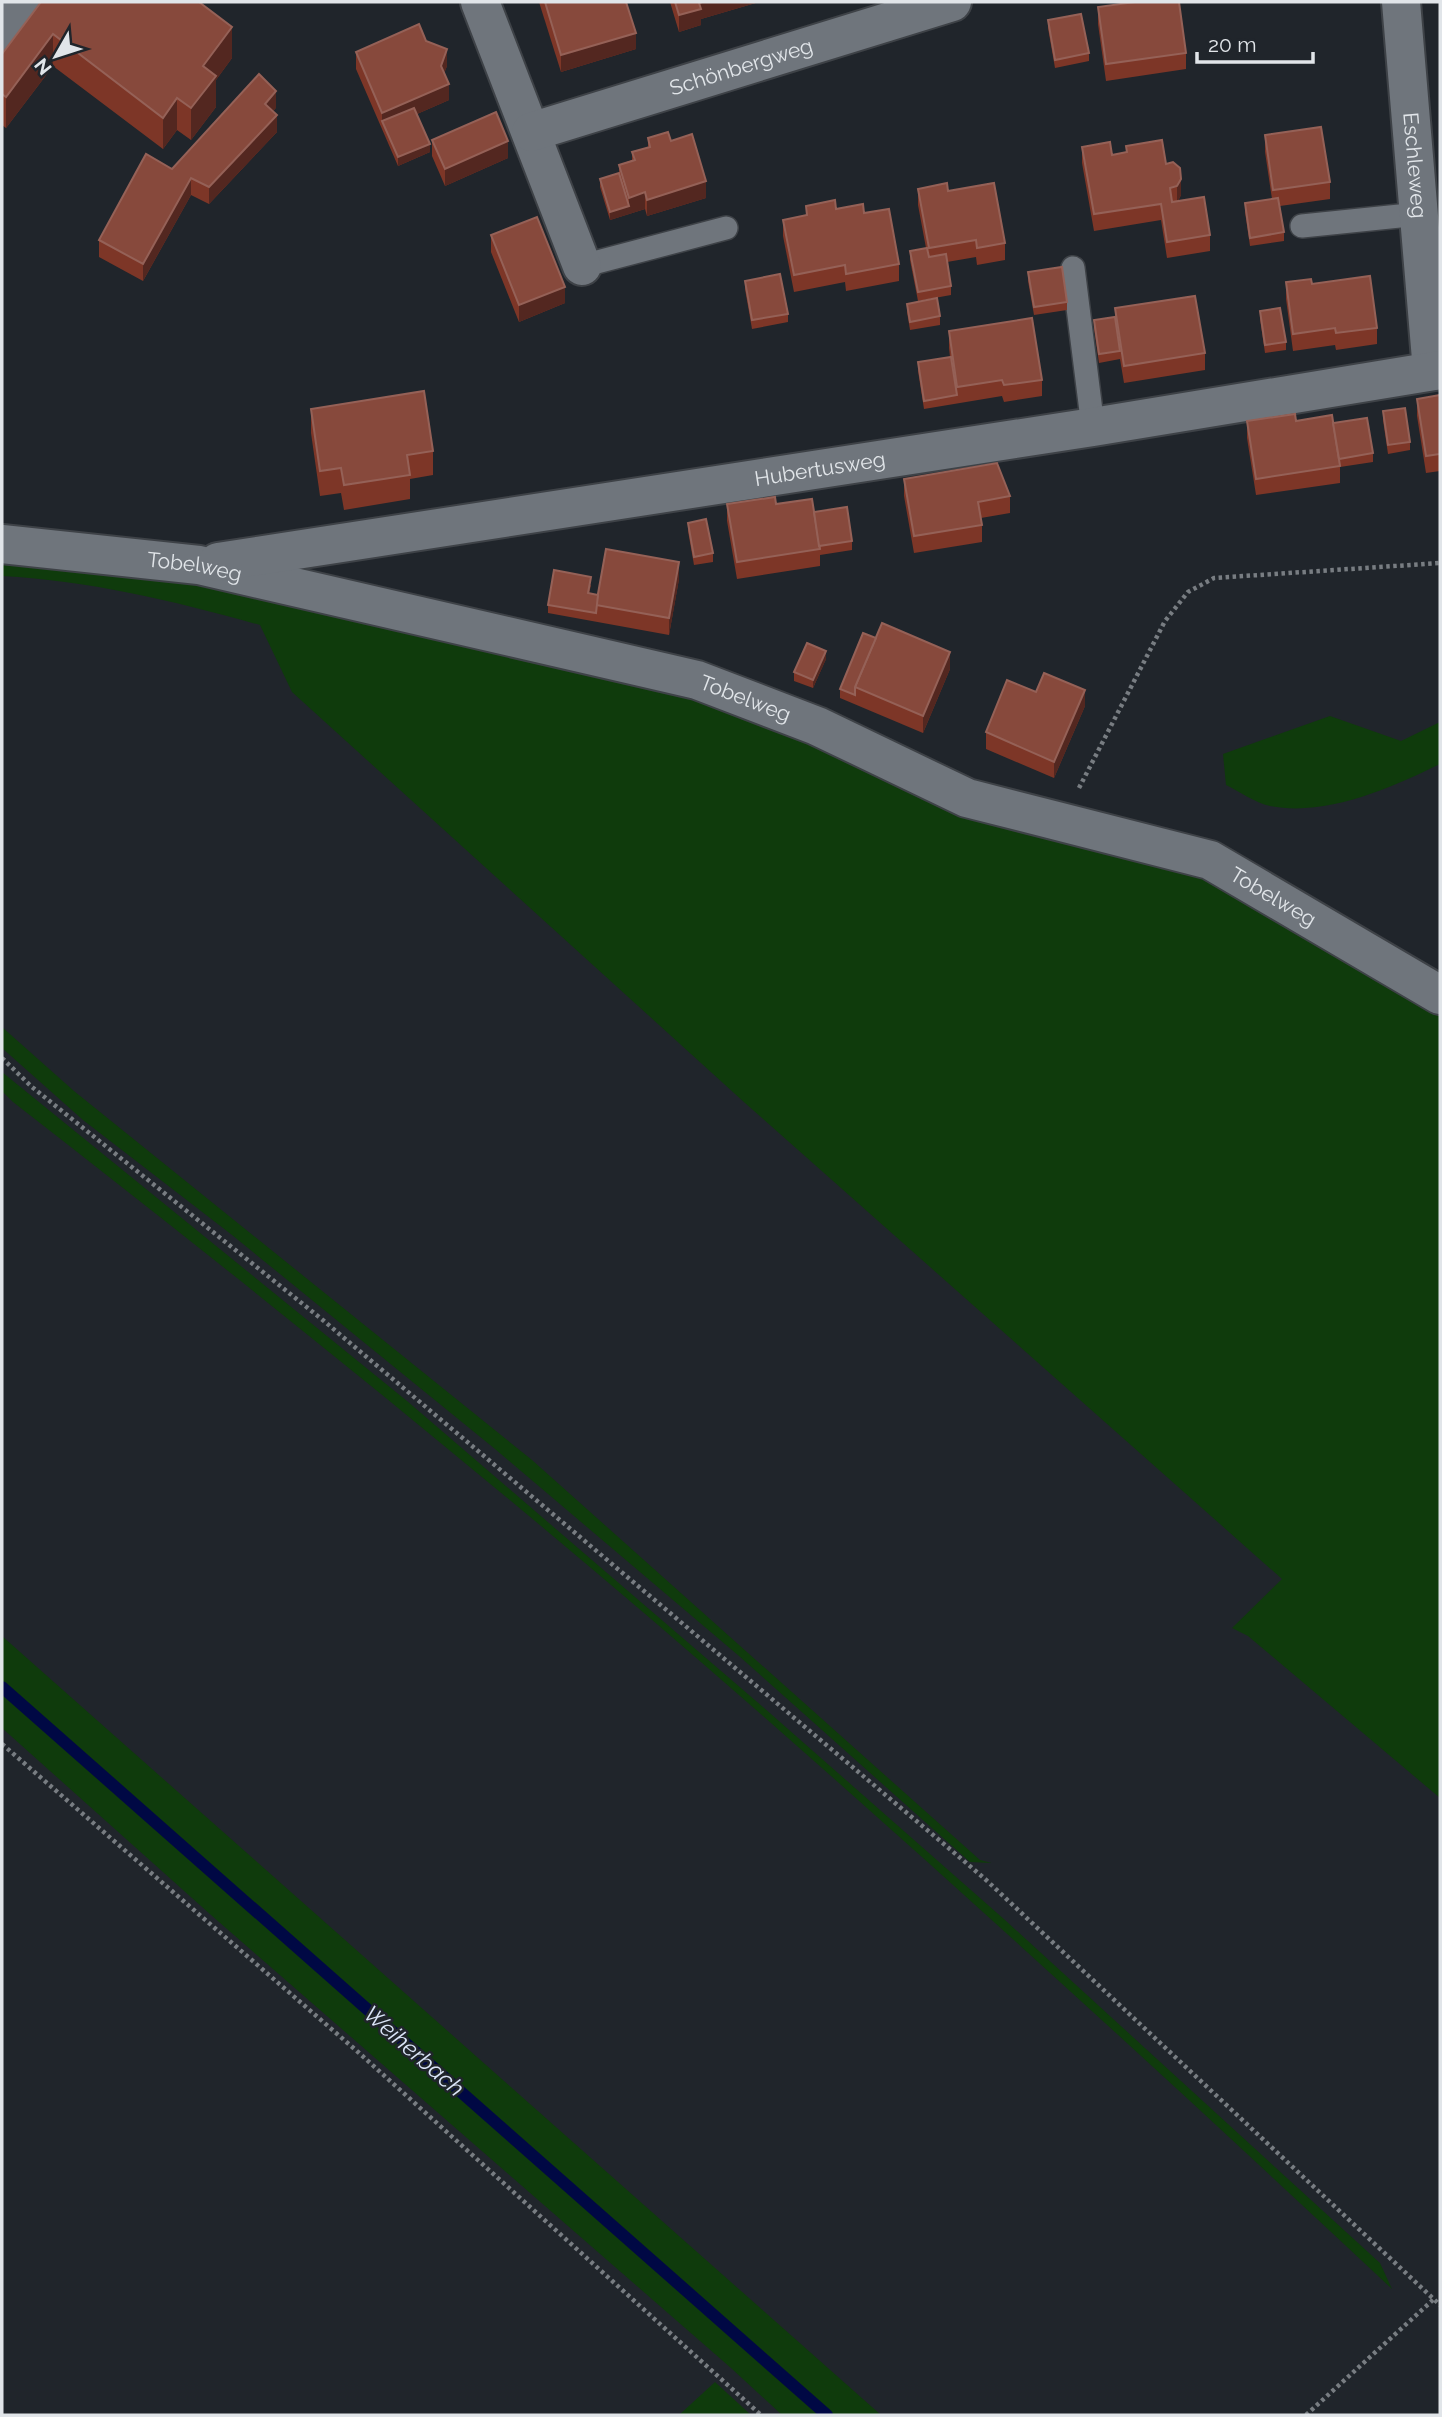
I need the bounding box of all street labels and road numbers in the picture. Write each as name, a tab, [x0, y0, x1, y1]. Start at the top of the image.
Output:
street label: Schönbergweg	[666, 33, 816, 100]
street label: Eschleweg	[1398, 111, 1432, 219]
street label: Hubertusweg	[753, 446, 887, 491]
street label: Tobelweg	[146, 547, 245, 587]
street label: Tobelweg	[696, 669, 795, 727]
street label: Tobelweg	[1226, 862, 1321, 932]

